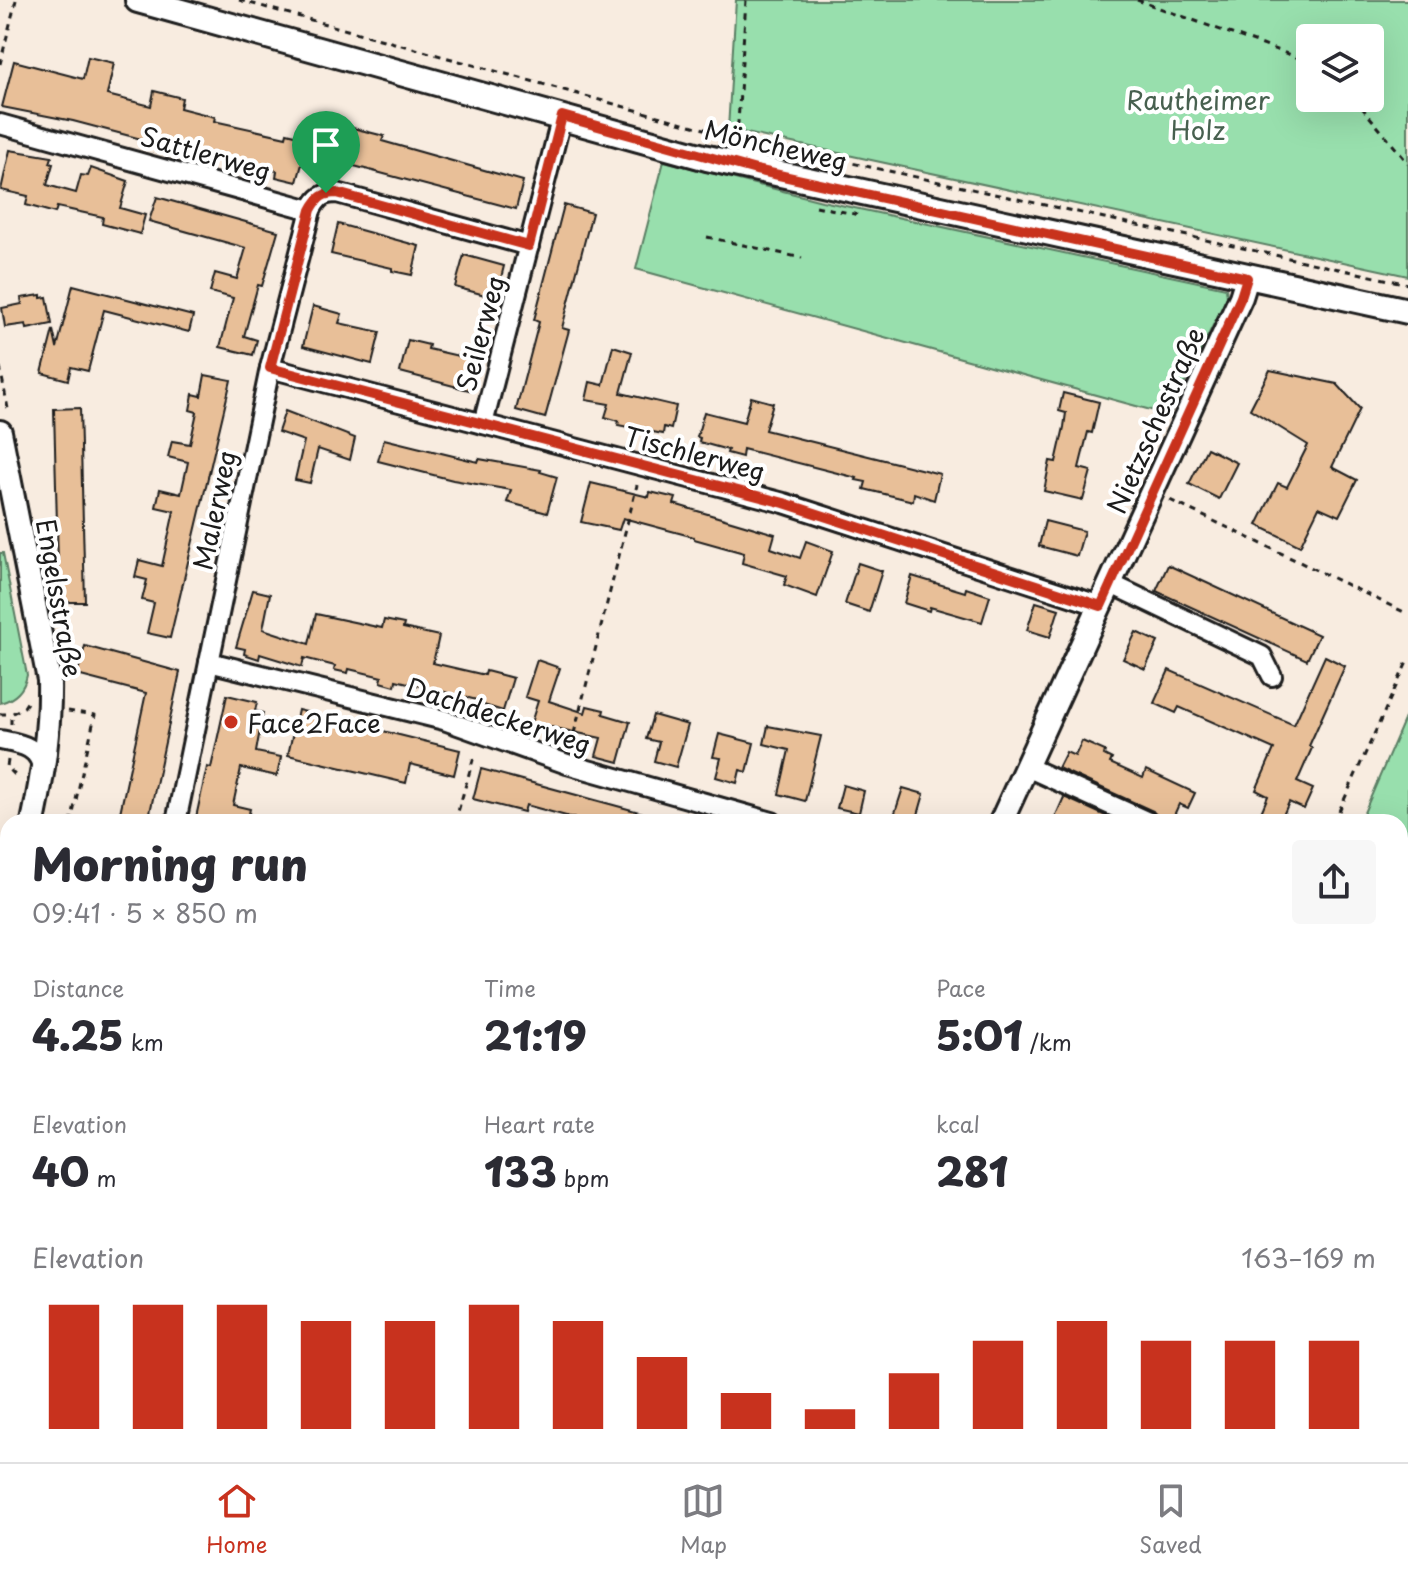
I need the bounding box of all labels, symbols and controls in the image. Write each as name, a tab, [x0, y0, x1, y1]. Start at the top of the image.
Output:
map controls	[1296, 24, 1384, 112]
button: layers	[1296, 24, 1384, 112]
park label: Rautheimer Holz	[1126, 80, 1271, 149]
street label: Möncheweg	[701, 110, 851, 180]
pin	[292, 111, 360, 193]
street label: Sattlerweg	[136, 116, 276, 190]
icon: arrive	[304, 123, 348, 167]
street label: Seilerweg	[446, 271, 514, 395]
street label: Nietzschestraße	[1096, 321, 1214, 519]
street label: Tischlerweg	[620, 415, 770, 491]
street label: Malerweg	[182, 447, 246, 573]
street label: Engelsstraße	[27, 516, 93, 680]
street label: Dachdeckerweg	[402, 667, 596, 763]
place label: Face2Face	[247, 703, 381, 742]
marker: Face2Face	[222, 713, 240, 731]
text: Morning run	[32, 830, 308, 896]
button: share	[1292, 840, 1376, 924]
text: 09:41 · 5 × 850 m	[32, 893, 258, 932]
text: Distance	[32, 971, 124, 1004]
text: Time	[484, 971, 536, 1004]
text: Pace	[936, 971, 986, 1004]
text: 4.25	[32, 1004, 124, 1065]
text: 21:19	[484, 1004, 587, 1065]
text: 5:01	[936, 1004, 1023, 1065]
text: km	[124, 1025, 164, 1058]
text: /km	[1023, 1025, 1072, 1058]
text: Elevation	[32, 1107, 127, 1140]
text: Heart rate	[484, 1107, 595, 1140]
text: kcal	[936, 1107, 980, 1140]
text: 40	[32, 1140, 89, 1201]
text: 133	[484, 1140, 557, 1201]
text: 281	[936, 1140, 1008, 1201]
text: m	[89, 1161, 116, 1194]
text: bpm	[557, 1161, 609, 1194]
text: Elevation	[32, 1238, 144, 1277]
text: 163–169 m	[1241, 1238, 1376, 1277]
tab: Home	[206, 1479, 267, 1560]
tab: Map	[680, 1479, 727, 1560]
tab: Saved	[1139, 1479, 1202, 1560]

